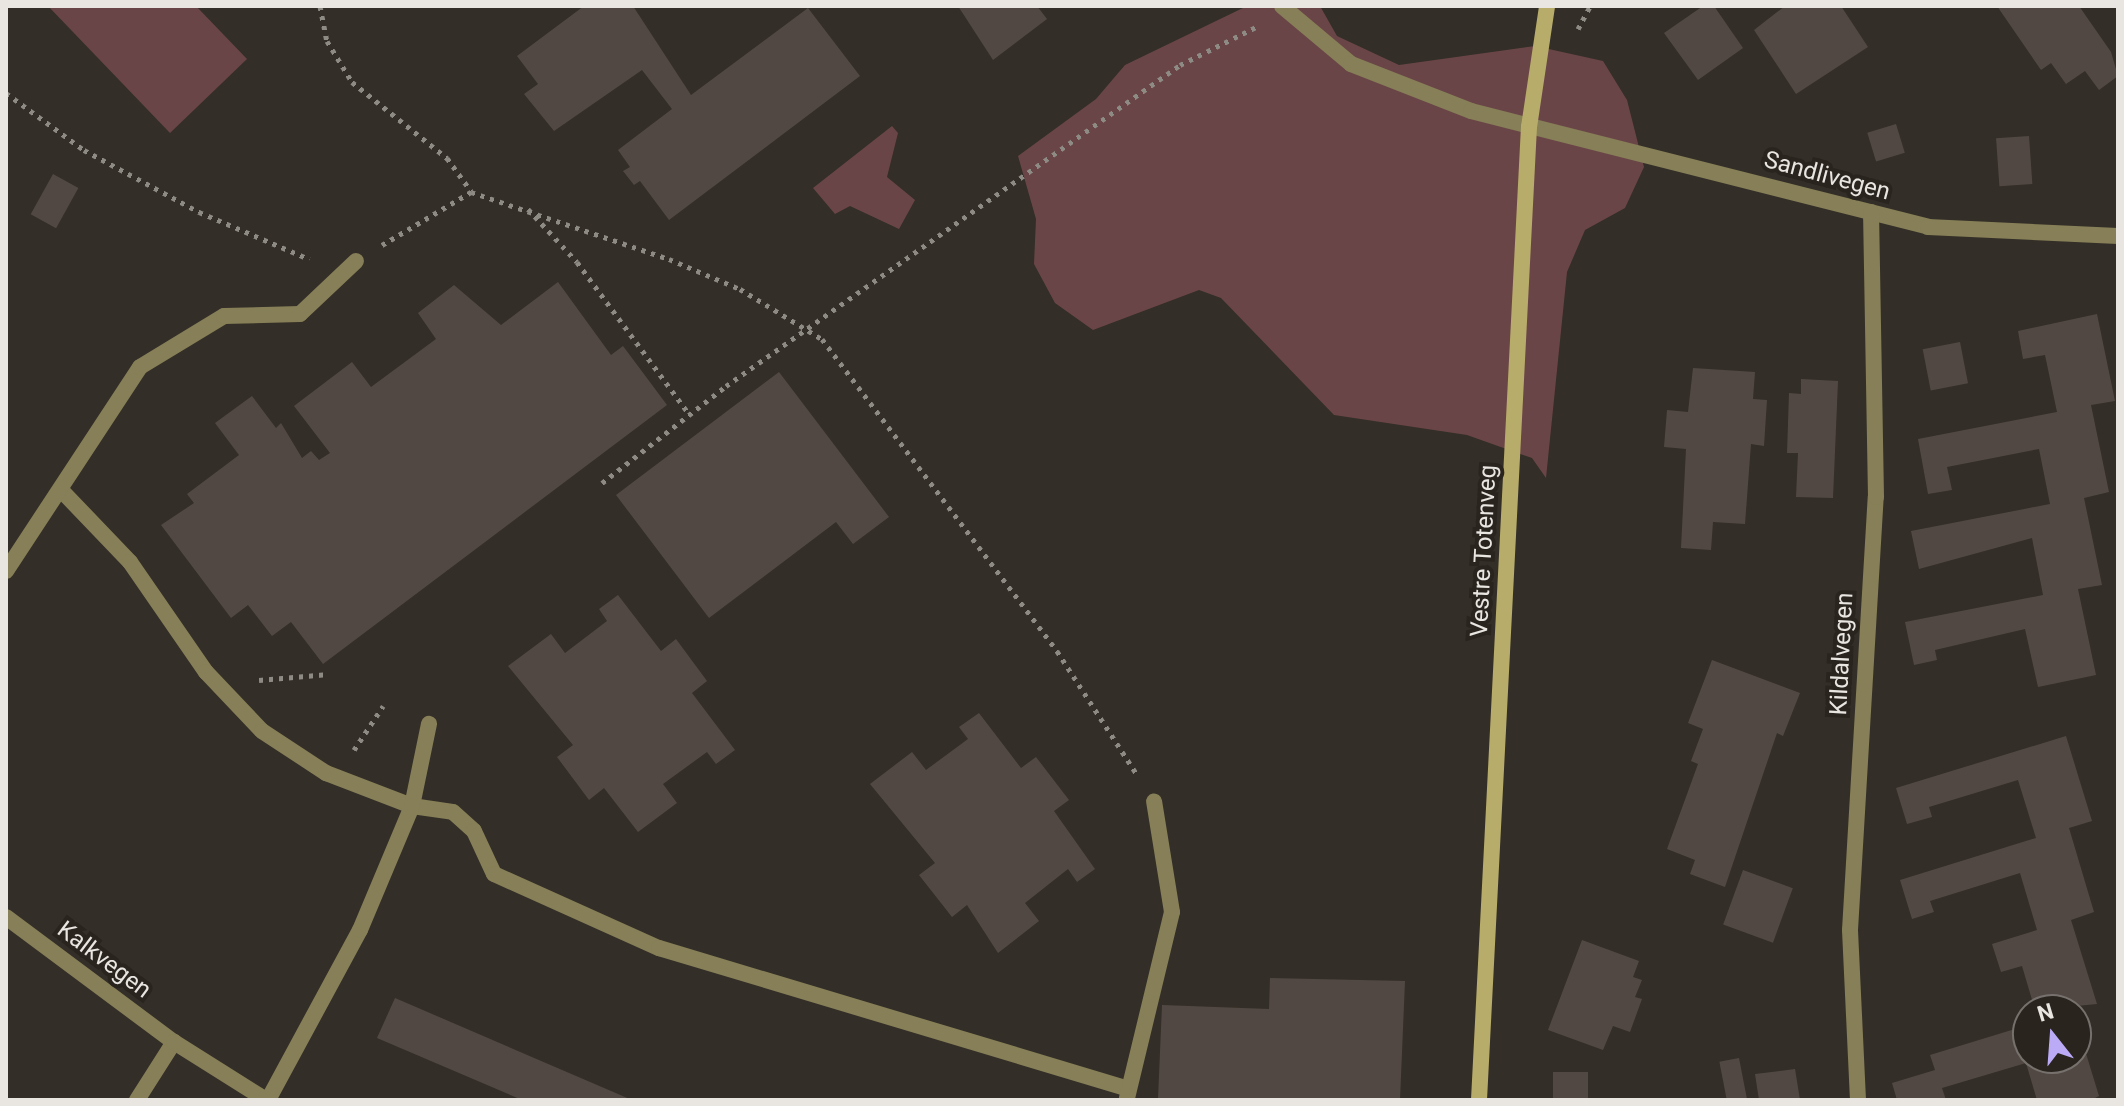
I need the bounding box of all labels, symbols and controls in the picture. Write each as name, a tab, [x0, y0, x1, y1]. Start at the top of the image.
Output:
street label: Sandlivegen	[1761, 145, 1893, 207]
street label: Vestre Totenveg	[1465, 464, 1503, 638]
street label: Kildalvegen	[1824, 592, 1860, 716]
street label: Kalkvegen	[52, 915, 156, 1005]
north arrow	[2012, 994, 2092, 1074]
text: N	[2034, 998, 2057, 1027]

